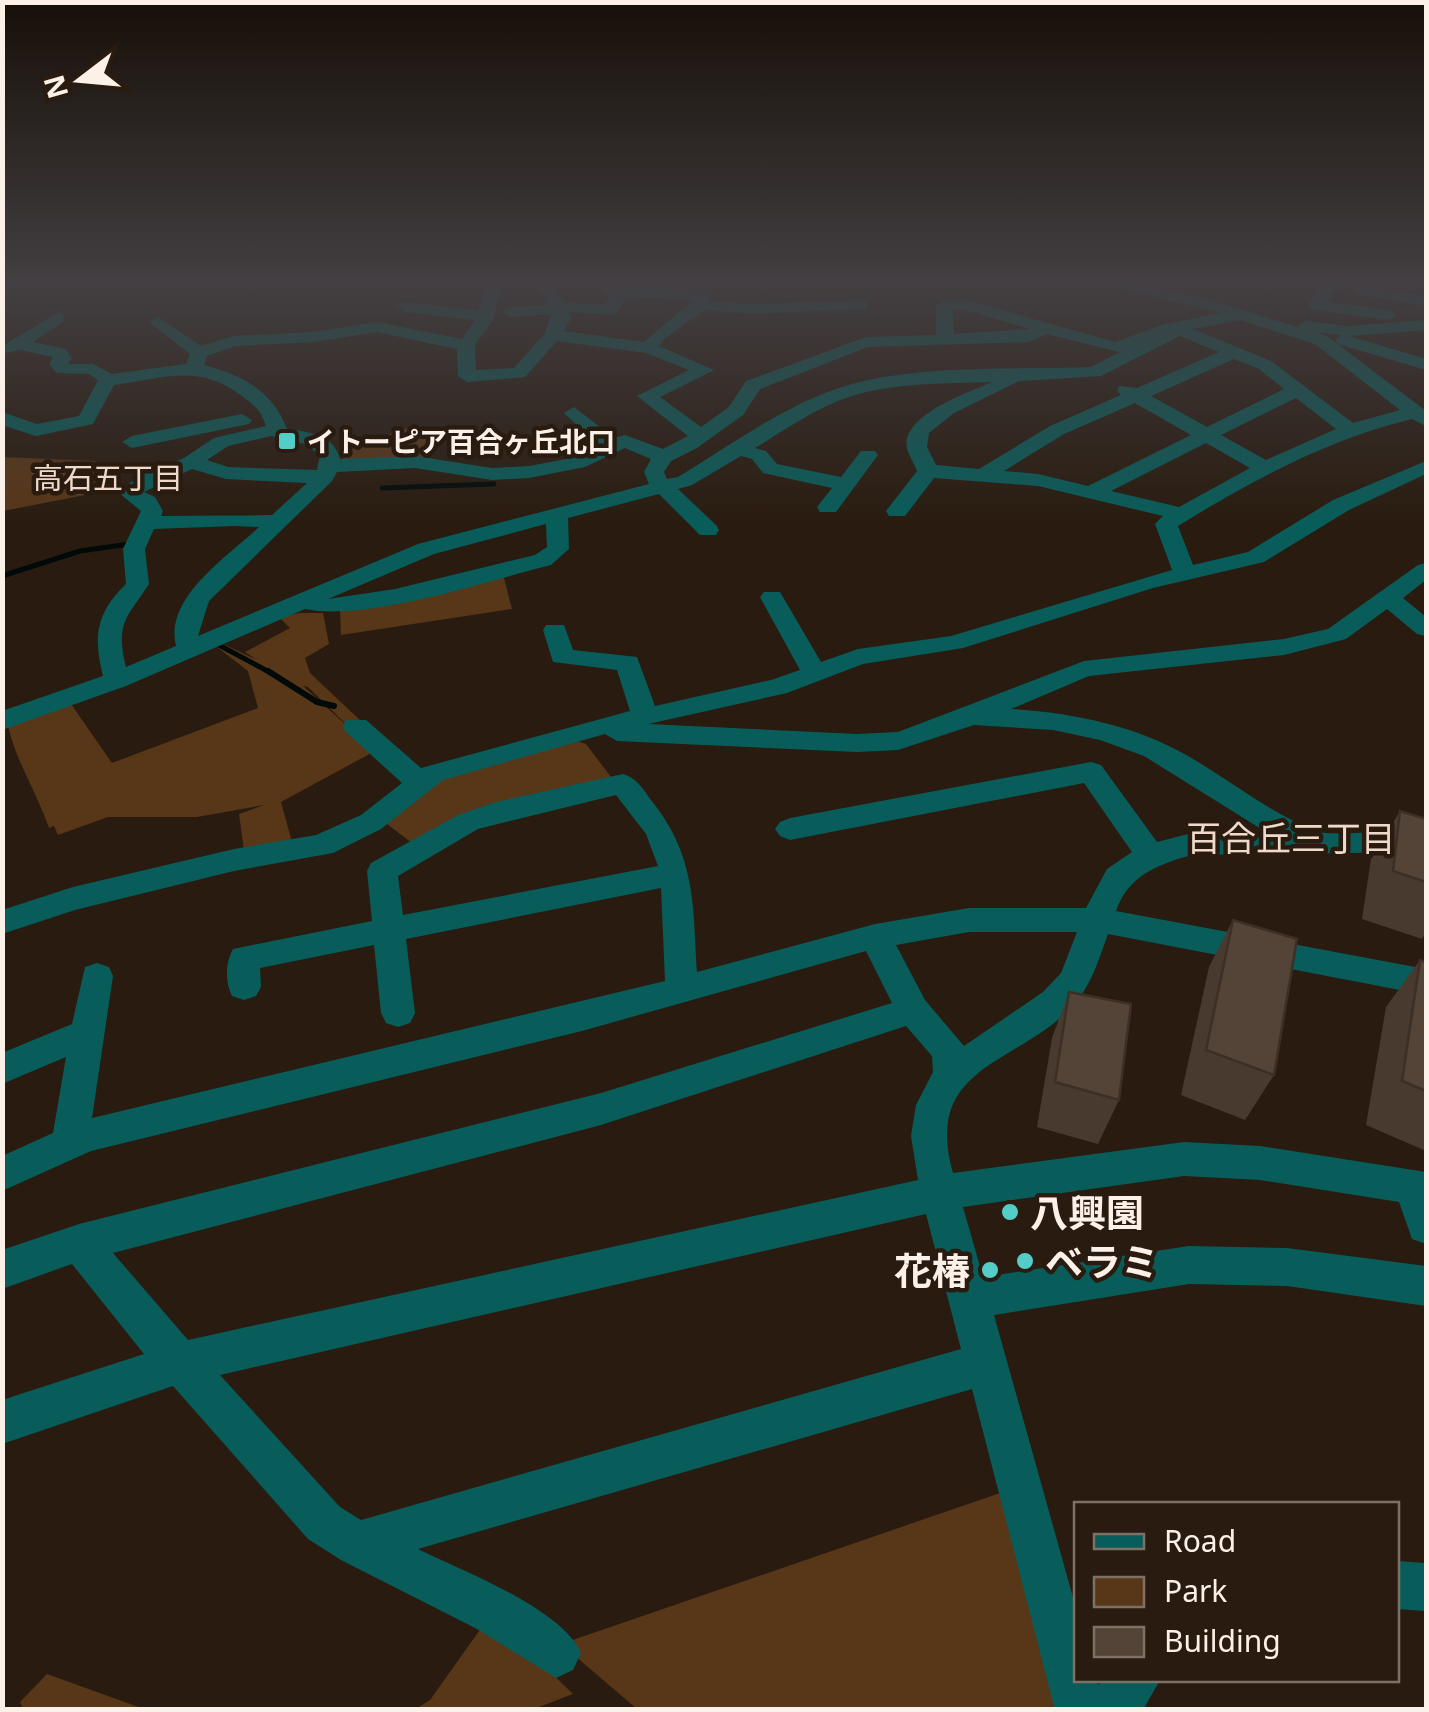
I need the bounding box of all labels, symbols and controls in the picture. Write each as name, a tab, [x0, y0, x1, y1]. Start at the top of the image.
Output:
north arrow	[30, 30, 130, 130]
text: N	[34, 71, 76, 103]
place label: イトーピア百合ヶ丘北口	[307, 422, 615, 460]
marker: イトーピア百合ヶ丘北口	[276, 430, 298, 452]
district label: 高石五丁目	[33, 457, 183, 498]
district label: 百合丘三丁目	[1186, 814, 1396, 861]
place label: 八興園	[1030, 1186, 1144, 1238]
marker: 八興園	[999, 1201, 1021, 1223]
place label: ベラミ	[1045, 1235, 1159, 1287]
place label: 花椿	[894, 1244, 970, 1296]
marker: ベラミ	[1014, 1250, 1036, 1272]
marker: 花椿	[979, 1259, 1001, 1281]
legend	[1074, 1502, 1399, 1682]
text: Road	[1164, 1520, 1236, 1561]
text: Park	[1164, 1570, 1227, 1611]
text: Building	[1164, 1620, 1281, 1661]

